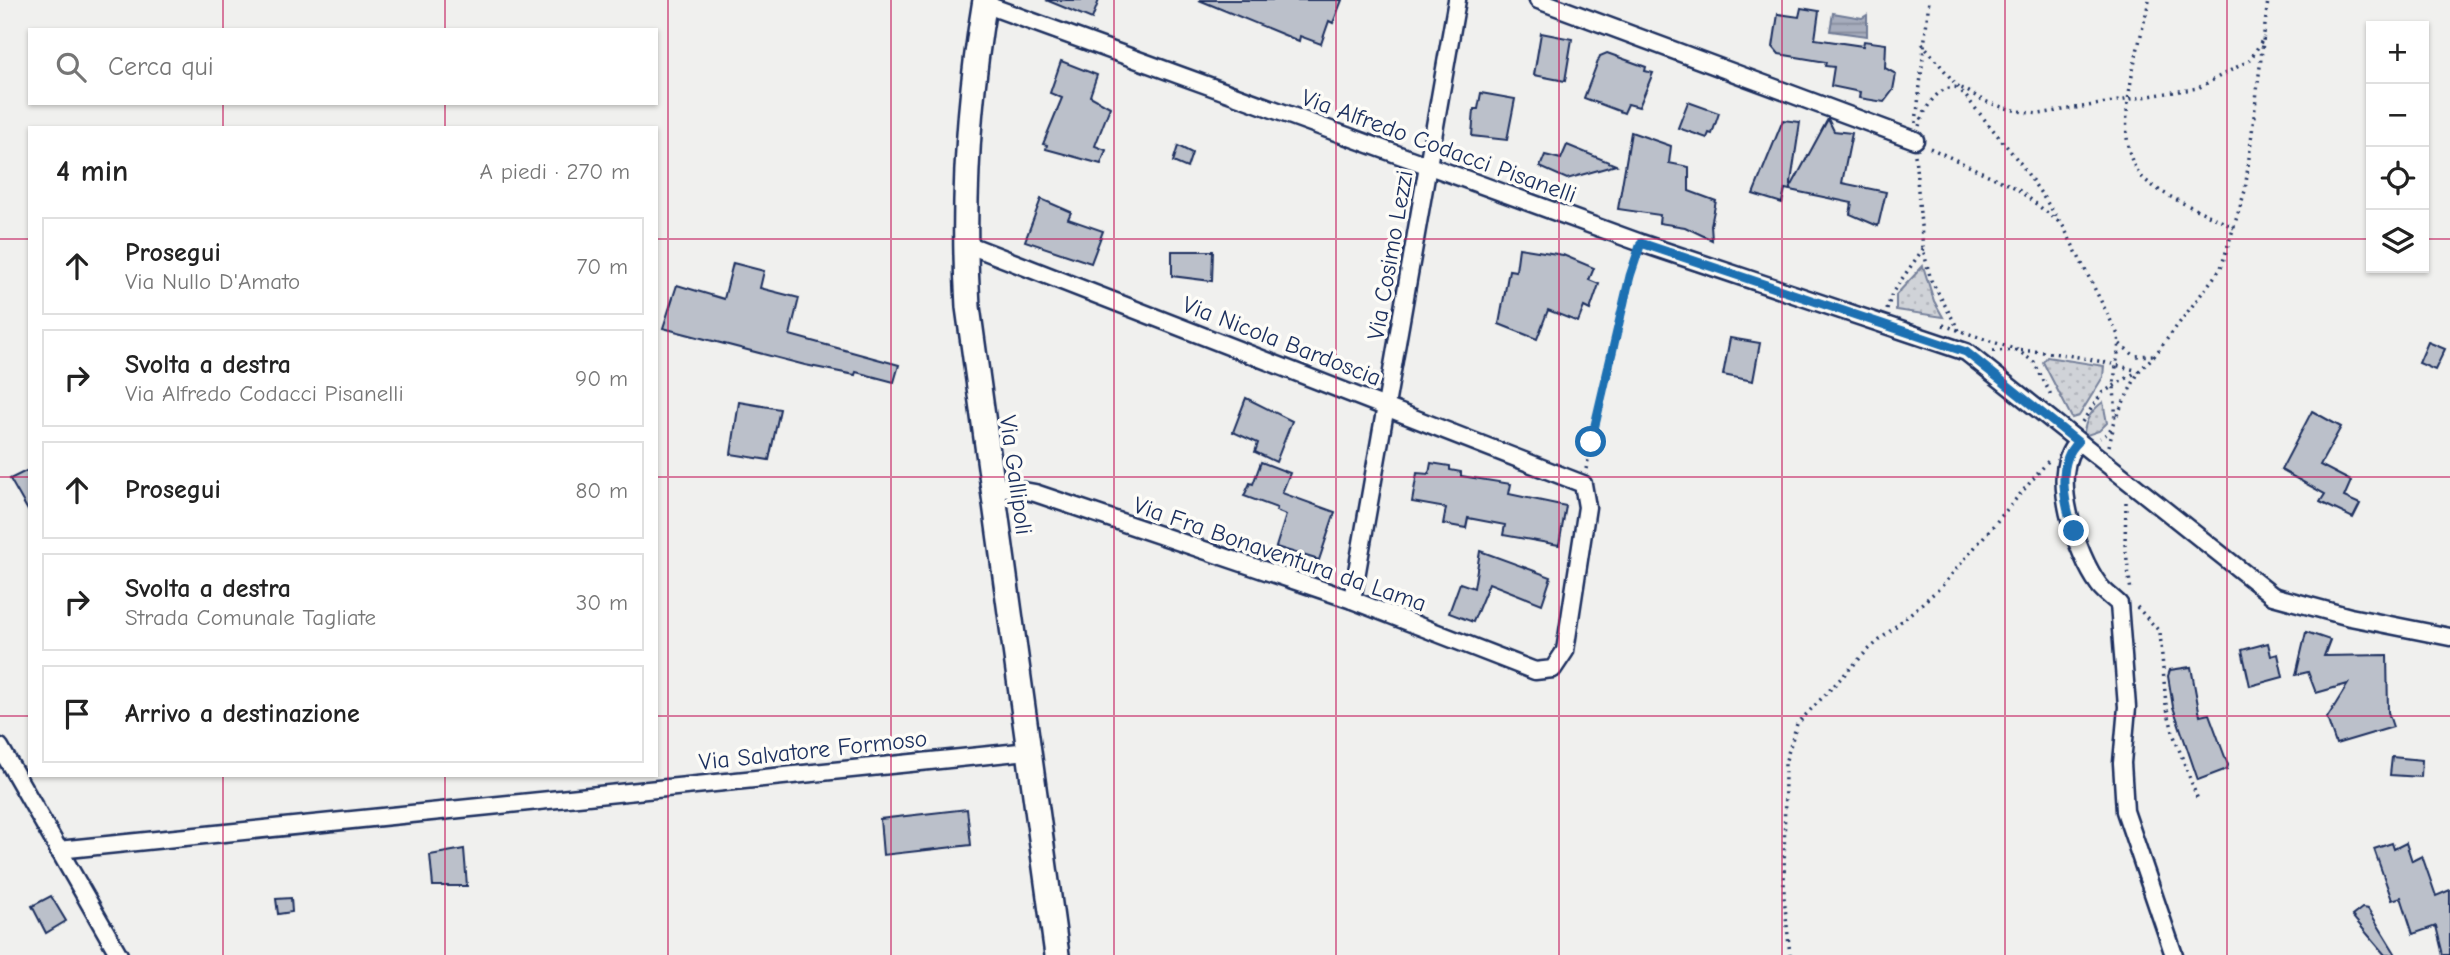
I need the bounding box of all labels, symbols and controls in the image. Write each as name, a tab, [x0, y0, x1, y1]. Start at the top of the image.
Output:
map controls	[2366, 21, 2429, 273]
button: +	[2366, 21, 2429, 84]
search box	[28, 28, 658, 105]
icon: search	[52, 48, 90, 86]
text: Cerca qui	[108, 52, 214, 82]
street label: Via Alfredo Codacci Pisanelli	[1298, 83, 1580, 209]
button: −	[2366, 84, 2429, 147]
button: locate	[2366, 147, 2429, 210]
text: 4 min	[56, 154, 128, 189]
text: A piedi · 270 m	[480, 158, 630, 185]
street label: Via Cosimo Lezzi	[1361, 168, 1419, 342]
button: layers	[2366, 210, 2429, 273]
text: Prosegui	[125, 238, 221, 268]
icon: ahead	[58, 247, 96, 285]
text: 70 m	[576, 253, 628, 280]
text: Via Nullo D'Amato	[125, 268, 300, 295]
street label: Via Nicola Bardoscia	[1179, 290, 1385, 392]
text: Svolta a destra	[125, 350, 291, 380]
icon: right	[58, 359, 96, 397]
text: 90 m	[575, 365, 628, 392]
text: Via Alfredo Codacci Pisanelli	[125, 380, 404, 407]
street label: Via Gallipoli	[994, 413, 1038, 537]
route start	[1575, 426, 1606, 457]
icon: ahead	[58, 471, 96, 509]
text: Prosegui	[125, 475, 221, 505]
text: 80 m	[575, 477, 628, 504]
street label: Via Fra Bonaventura da Lama	[1130, 491, 1430, 617]
route end	[2058, 515, 2089, 546]
text: Svolta a destra	[125, 574, 291, 604]
icon: right	[58, 583, 96, 621]
text: 30 m	[576, 589, 628, 616]
text: Strada Comunale Tagliate	[125, 604, 376, 631]
icon: arrive	[58, 695, 96, 733]
text: Arrivo a destinazione	[125, 699, 360, 729]
street label: Via Salvatore Formoso	[698, 724, 928, 776]

